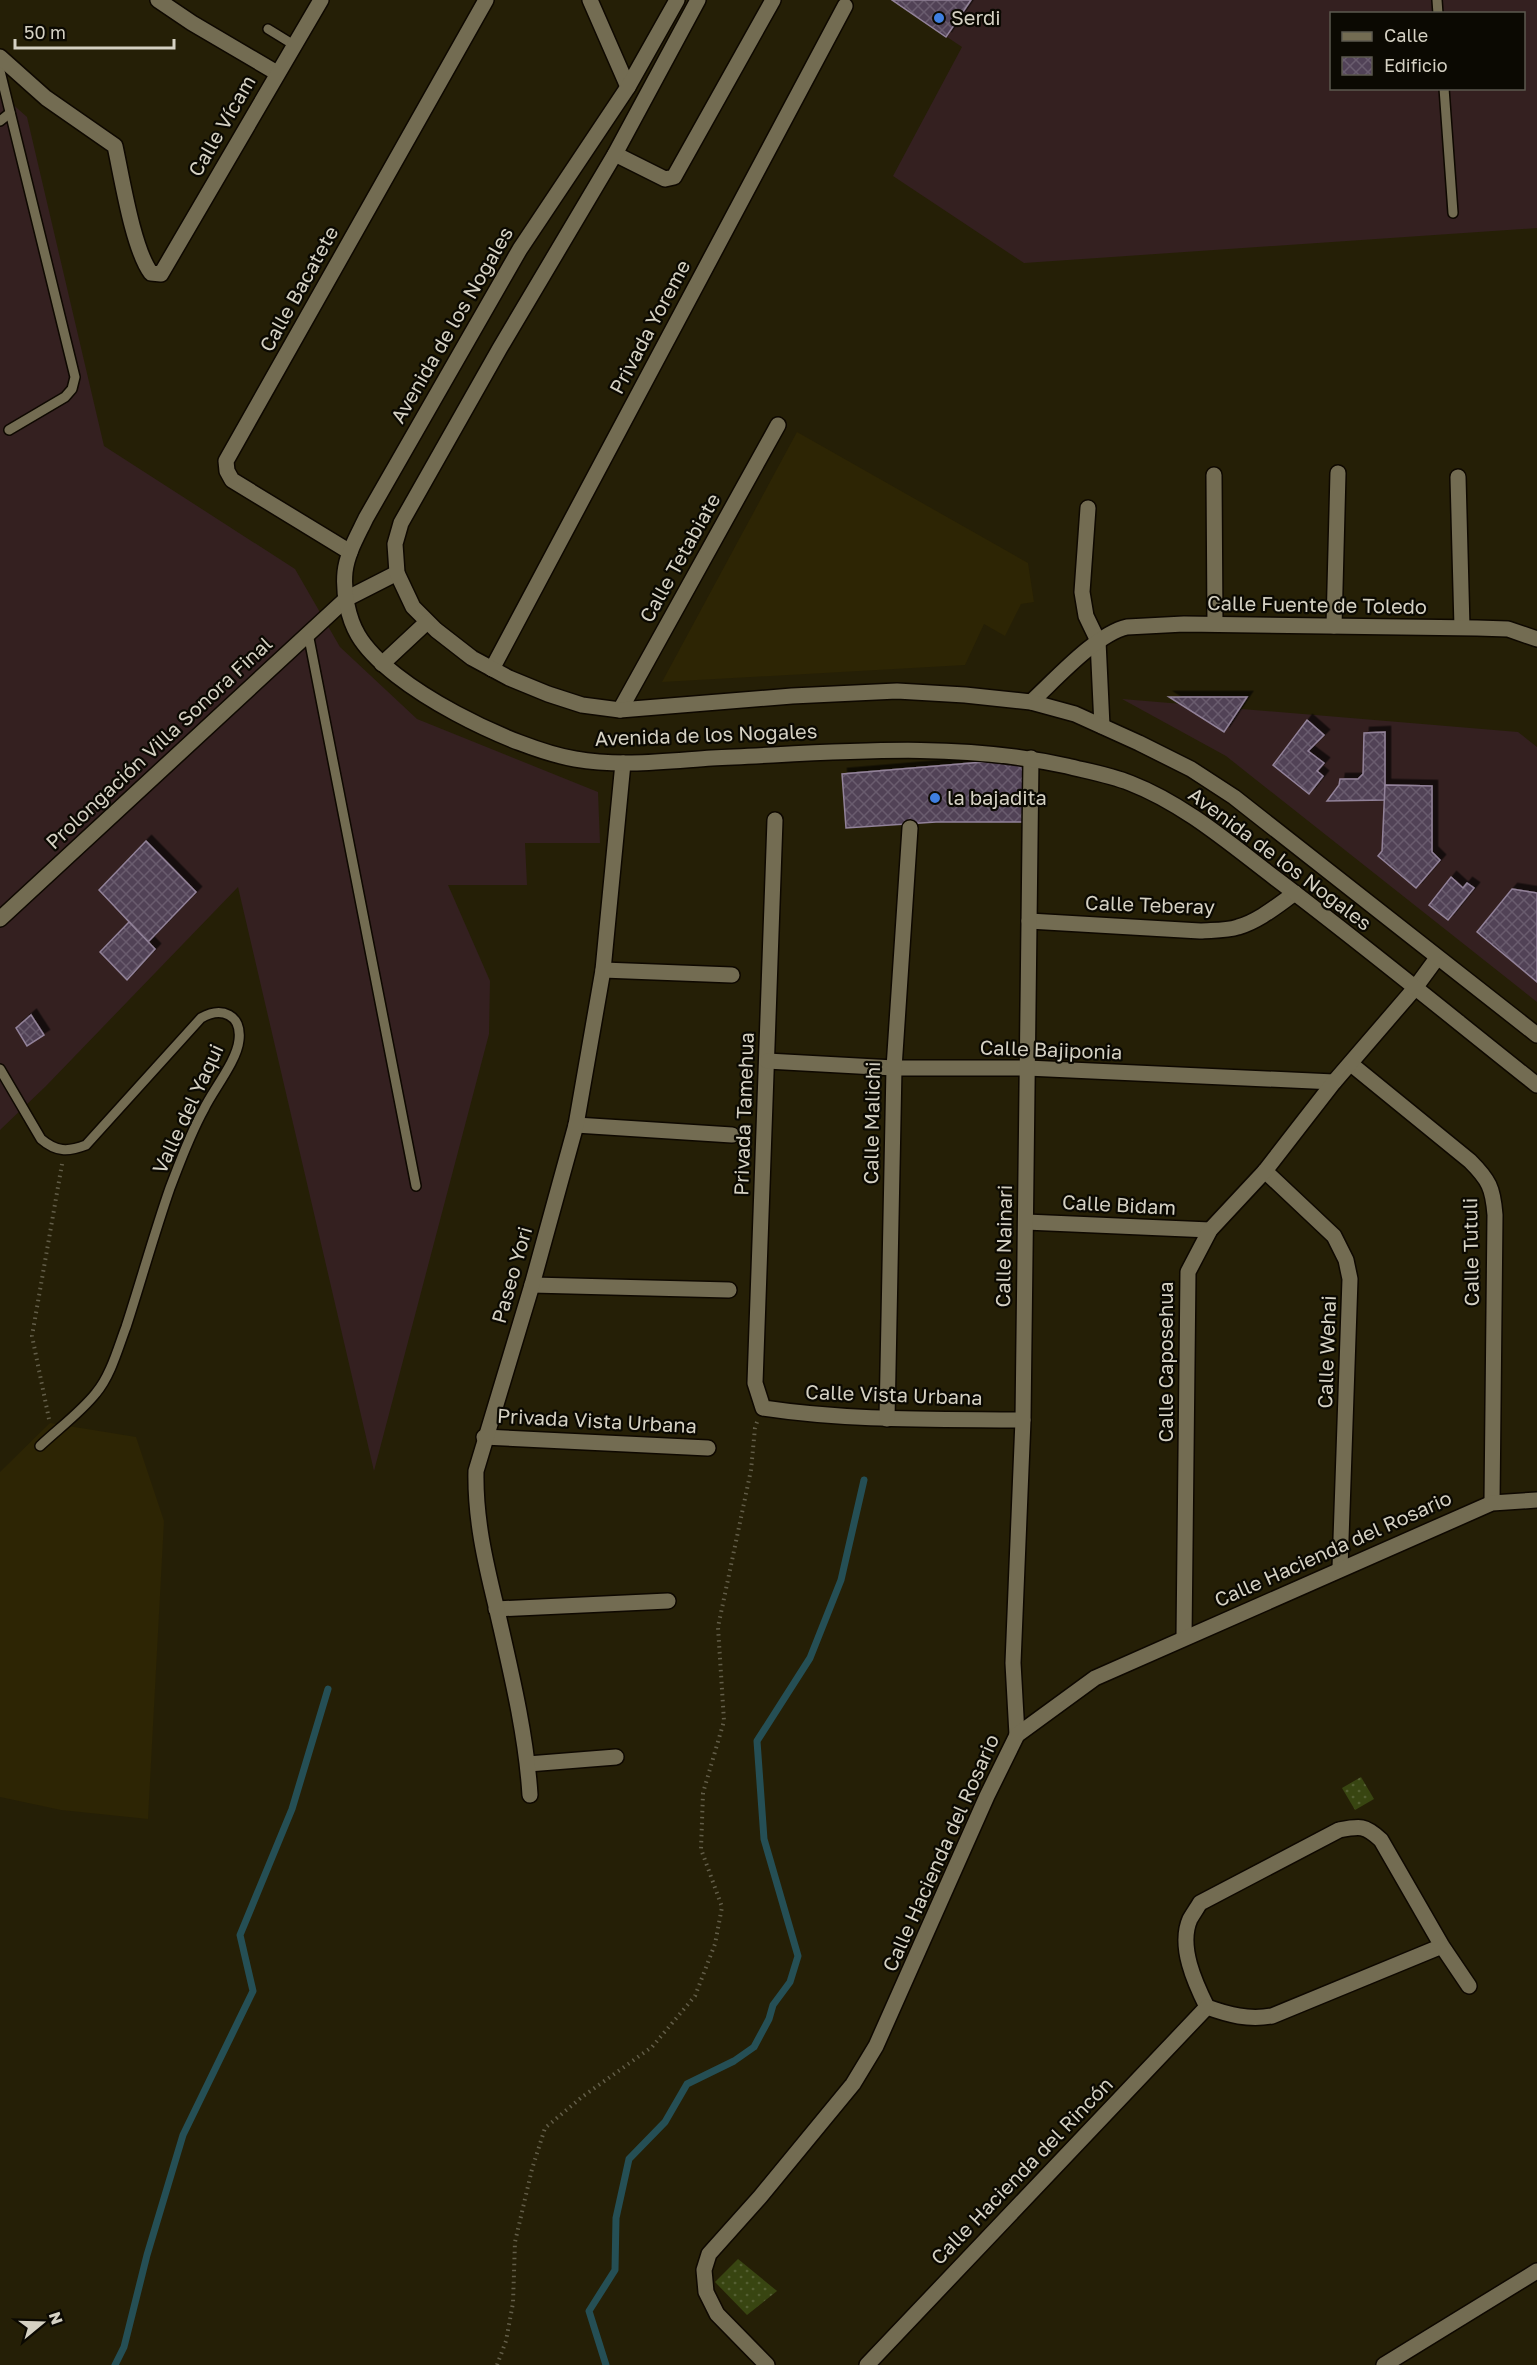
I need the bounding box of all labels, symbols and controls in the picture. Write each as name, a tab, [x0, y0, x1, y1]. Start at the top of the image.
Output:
place label: Serdi	[951, 5, 1001, 29]
marker: Serdi	[932, 11, 946, 25]
scale bar	[15, 12, 174, 50]
legend	[1330, 12, 1525, 90]
text: 50 m	[24, 21, 66, 43]
text: Calle	[1384, 24, 1428, 46]
text: Edificio	[1384, 54, 1448, 76]
street label: Calle Vícam	[183, 71, 260, 180]
street label: Calle Bacatete	[254, 221, 343, 356]
street label: Avenida de los Nogales	[385, 222, 517, 427]
street label: Privada Yoreme	[604, 255, 695, 398]
street label: Calle Tetabiate	[634, 489, 725, 626]
street label: Calle Fuente de Toledo	[1207, 590, 1427, 618]
street label: Prolongación Villa Sonora Final	[40, 631, 276, 854]
street label: Avenida de los Nogales	[594, 718, 818, 750]
street label: Avenida de los Nogales	[1184, 782, 1377, 935]
place label: la bajadita	[947, 785, 1047, 809]
marker: la bajadita	[928, 791, 942, 805]
street label: Calle Teberay	[1085, 890, 1215, 918]
street label: Privada Tamehua	[728, 1032, 758, 1196]
street label: Calle Bajiponia	[979, 1035, 1123, 1063]
street label: Valle del Yaqui	[147, 1040, 228, 1177]
street label: Calle Malichi	[858, 1061, 884, 1185]
street label: Calle Nainari	[990, 1184, 1016, 1308]
street label: Calle Bidam	[1061, 1189, 1177, 1219]
street label: Calle Tutuli	[1457, 1197, 1483, 1307]
street label: Paseo Yori	[486, 1223, 536, 1326]
street label: Calle Caposehua	[1153, 1281, 1177, 1443]
street label: Calle Wehai	[1312, 1295, 1340, 1409]
street label: Calle Vista Urbana	[805, 1379, 983, 1409]
street label: Privada Vista Urbana	[497, 1403, 698, 1437]
street label: Calle Hacienda del Rosario	[1210, 1485, 1455, 1611]
street label: Calle Hacienda del Rosario	[877, 1730, 1003, 1975]
street label: Calle Hacienda del Rincón	[925, 2072, 1117, 2269]
north arrow	[12, 2293, 72, 2353]
text: N	[45, 2309, 68, 2327]

